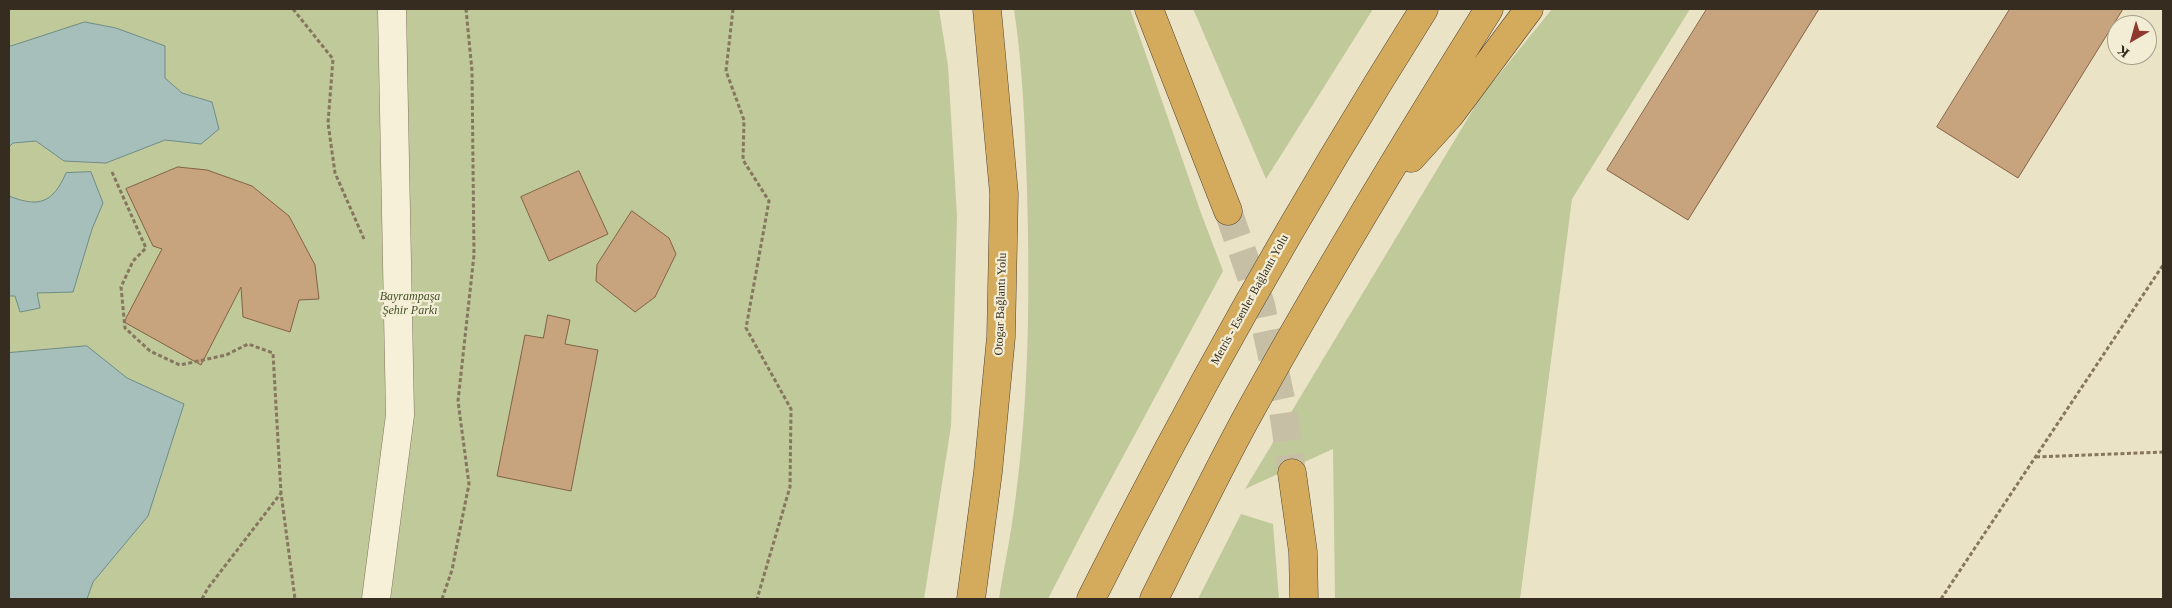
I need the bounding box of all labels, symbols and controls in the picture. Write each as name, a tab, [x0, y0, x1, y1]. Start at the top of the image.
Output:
north arrow	[2107, 15, 2157, 65]
text: K	[2114, 42, 2132, 61]
street label: Metris - Esenler Bağlantı Yolu	[1208, 232, 1292, 368]
street label: Otogar Bağlantı Yolu	[992, 252, 1010, 356]
park label: Bayrampaşa Şehir Parkı	[380, 290, 440, 318]

